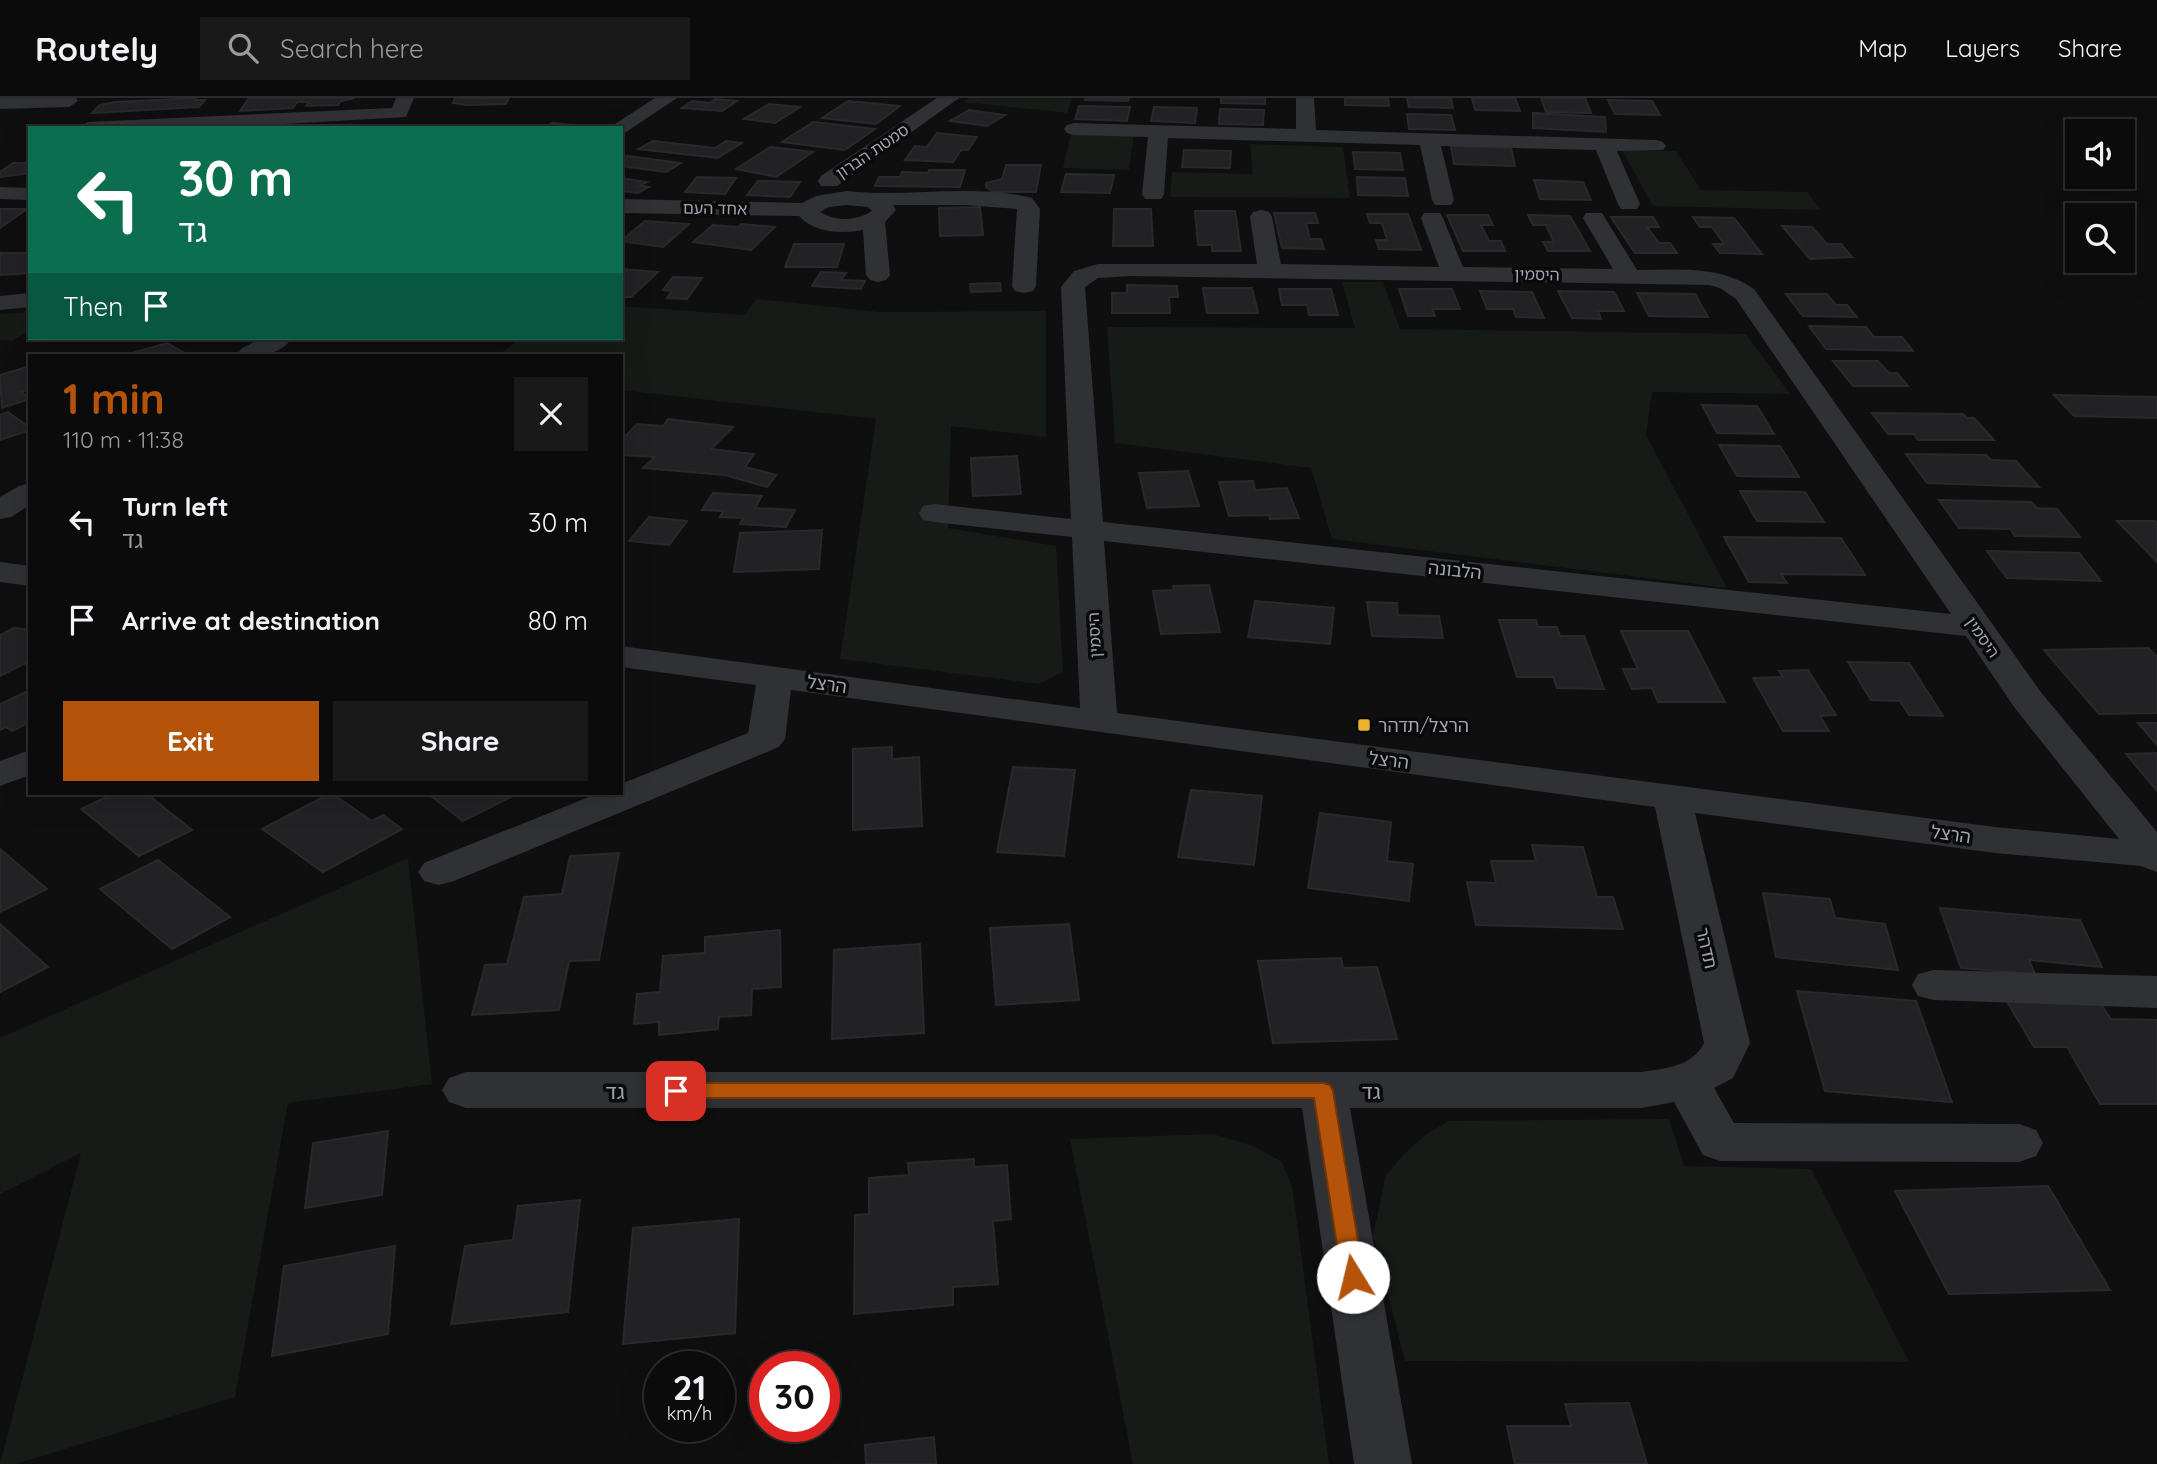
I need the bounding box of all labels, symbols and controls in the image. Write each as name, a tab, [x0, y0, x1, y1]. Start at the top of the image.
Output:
search box	[200, 17, 690, 80]
text: Routely	[35, 28, 158, 69]
icon: search	[224, 29, 262, 67]
text: Search here	[280, 32, 424, 65]
text: Map	[1858, 33, 1907, 63]
text: Layers	[1945, 33, 2020, 63]
text: Share	[2058, 33, 2122, 63]
street label: סמטת הברון	[832, 119, 912, 183]
map controls	[2065, 119, 2135, 273]
button: sound	[2065, 119, 2135, 189]
text: 30 m	[178, 147, 293, 208]
icon: left	[63, 154, 154, 245]
street label: אחד העם	[683, 197, 747, 219]
button: search	[2065, 203, 2135, 273]
text: גד	[178, 210, 207, 250]
street label: היסמין	[1514, 264, 1560, 284]
icon: arrive	[137, 287, 175, 325]
text: Then	[63, 290, 123, 323]
text: 1 min	[63, 372, 165, 425]
button: close	[514, 377, 588, 451]
text: 110 m · 11:38	[63, 425, 184, 454]
text: Turn left	[122, 490, 229, 523]
icon: left	[63, 503, 101, 541]
text: 30 m	[528, 506, 588, 539]
text: גד	[122, 525, 143, 554]
street label: הלבונה	[1427, 556, 1483, 584]
icon: arrive	[63, 601, 101, 639]
text: Arrive at destination	[122, 604, 380, 637]
text: 80 m	[528, 604, 588, 637]
street label: היסמין	[1083, 612, 1105, 658]
street label: היסמין	[1962, 613, 2004, 661]
street label: הרצל	[806, 670, 848, 698]
button: Exit	[63, 701, 319, 781]
button: Share	[333, 701, 588, 781]
place label: הרצל/תדהר	[1378, 714, 1469, 737]
marker: הרצל/תדהר	[1356, 717, 1372, 733]
street label: הרצל	[1368, 746, 1410, 774]
street label: הרצל	[1930, 820, 1972, 848]
street label: תדהר	[1691, 925, 1723, 971]
pin	[646, 1061, 706, 1121]
icon: arrive	[657, 1072, 695, 1110]
street label: גד	[605, 1078, 625, 1104]
street label: גד	[1361, 1078, 1381, 1104]
position arrow	[1316, 1240, 1390, 1314]
speed limit sign: 30	[749, 1351, 840, 1442]
text: 21	[673, 1365, 706, 1409]
text: km/h	[667, 1402, 712, 1425]

